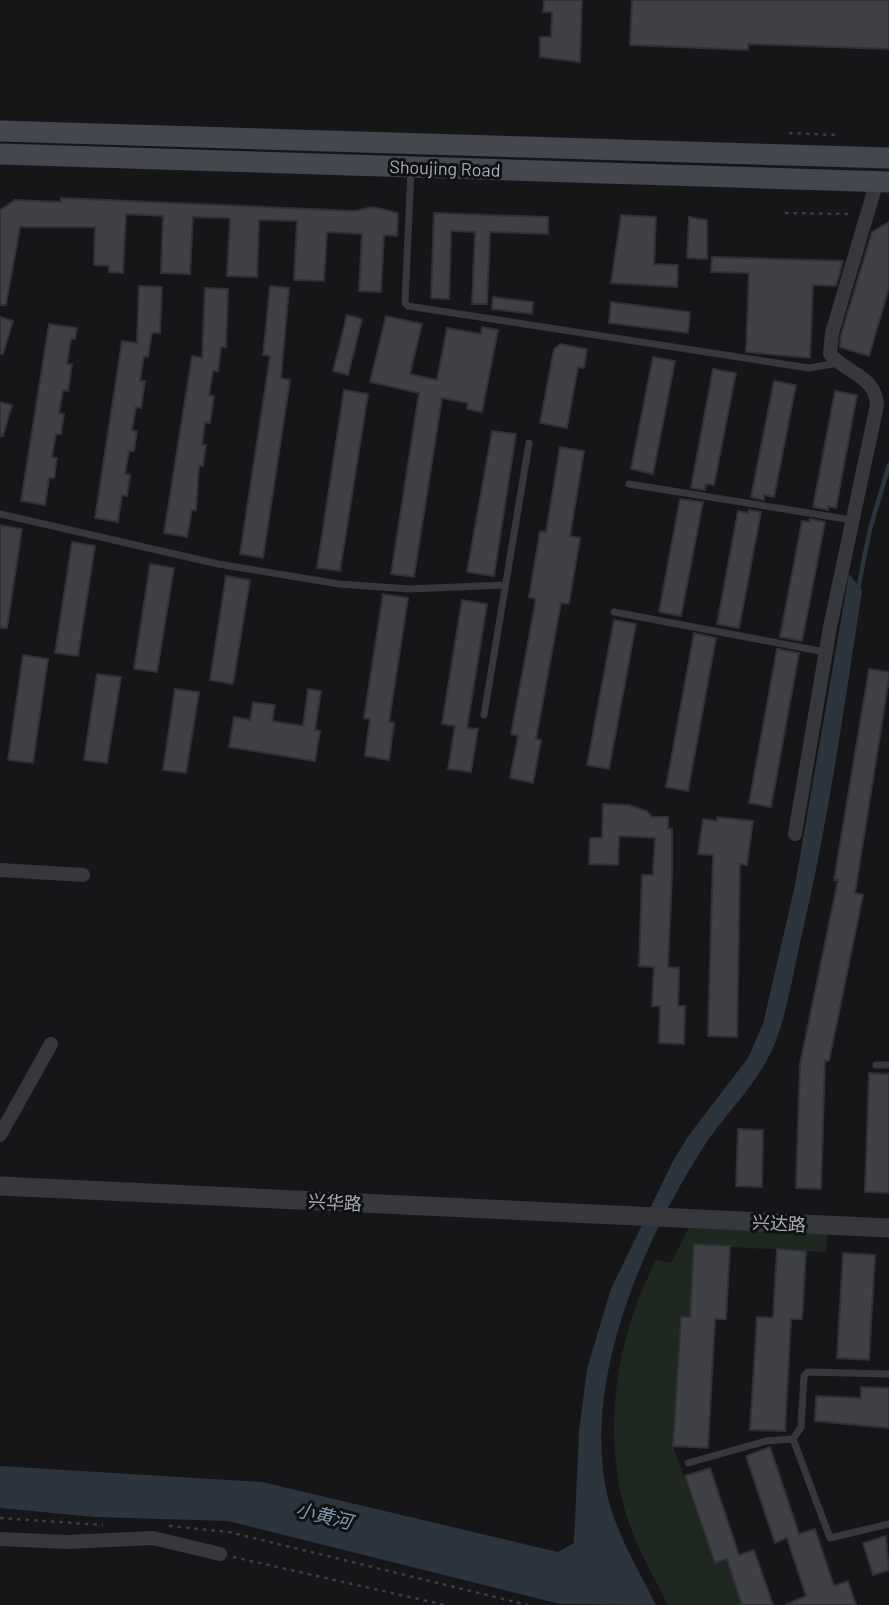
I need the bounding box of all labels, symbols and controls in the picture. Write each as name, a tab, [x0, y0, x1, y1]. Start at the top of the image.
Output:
street label: Shoujing Road	[389, 155, 501, 181]
street label: 兴华路	[307, 1190, 363, 1214]
street label: 兴达路	[751, 1211, 807, 1235]
water label: 小黄河	[294, 1497, 358, 1534]

